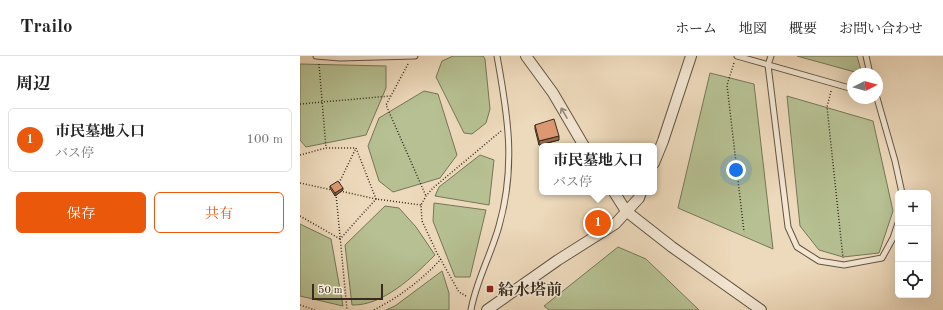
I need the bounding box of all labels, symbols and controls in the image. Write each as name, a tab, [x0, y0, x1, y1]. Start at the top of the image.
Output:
text: Trailo	[20, 18, 73, 37]
text: ホーム	[675, 22, 717, 36]
text: 地図	[739, 22, 767, 36]
text: 概要	[789, 22, 817, 36]
text: お問い合わせ	[839, 22, 923, 36]
north arrow	[847, 68, 883, 104]
text: 周辺	[16, 76, 50, 93]
one-way arrow	[560, 107, 568, 119]
text: 市民墓地入口	[55, 125, 145, 140]
text: 1	[26, 133, 34, 146]
text: 100 m	[246, 133, 283, 146]
popup	[539, 143, 657, 195]
text: バス停	[55, 147, 94, 160]
text: 市民墓地入口	[553, 154, 643, 169]
your location	[726, 160, 746, 180]
text: バス停	[553, 176, 592, 189]
map controls	[895, 190, 931, 298]
button: +	[895, 190, 931, 226]
button: 保存	[16, 192, 146, 233]
button: 共有	[154, 192, 284, 233]
pin: 1	[585, 208, 611, 238]
button: −	[895, 226, 931, 262]
button: locate	[895, 262, 931, 298]
place label: 給水塔前	[498, 281, 562, 299]
scale bar	[312, 282, 383, 301]
marker: 給水塔前	[485, 284, 495, 294]
text: 50 m	[318, 285, 343, 296]

